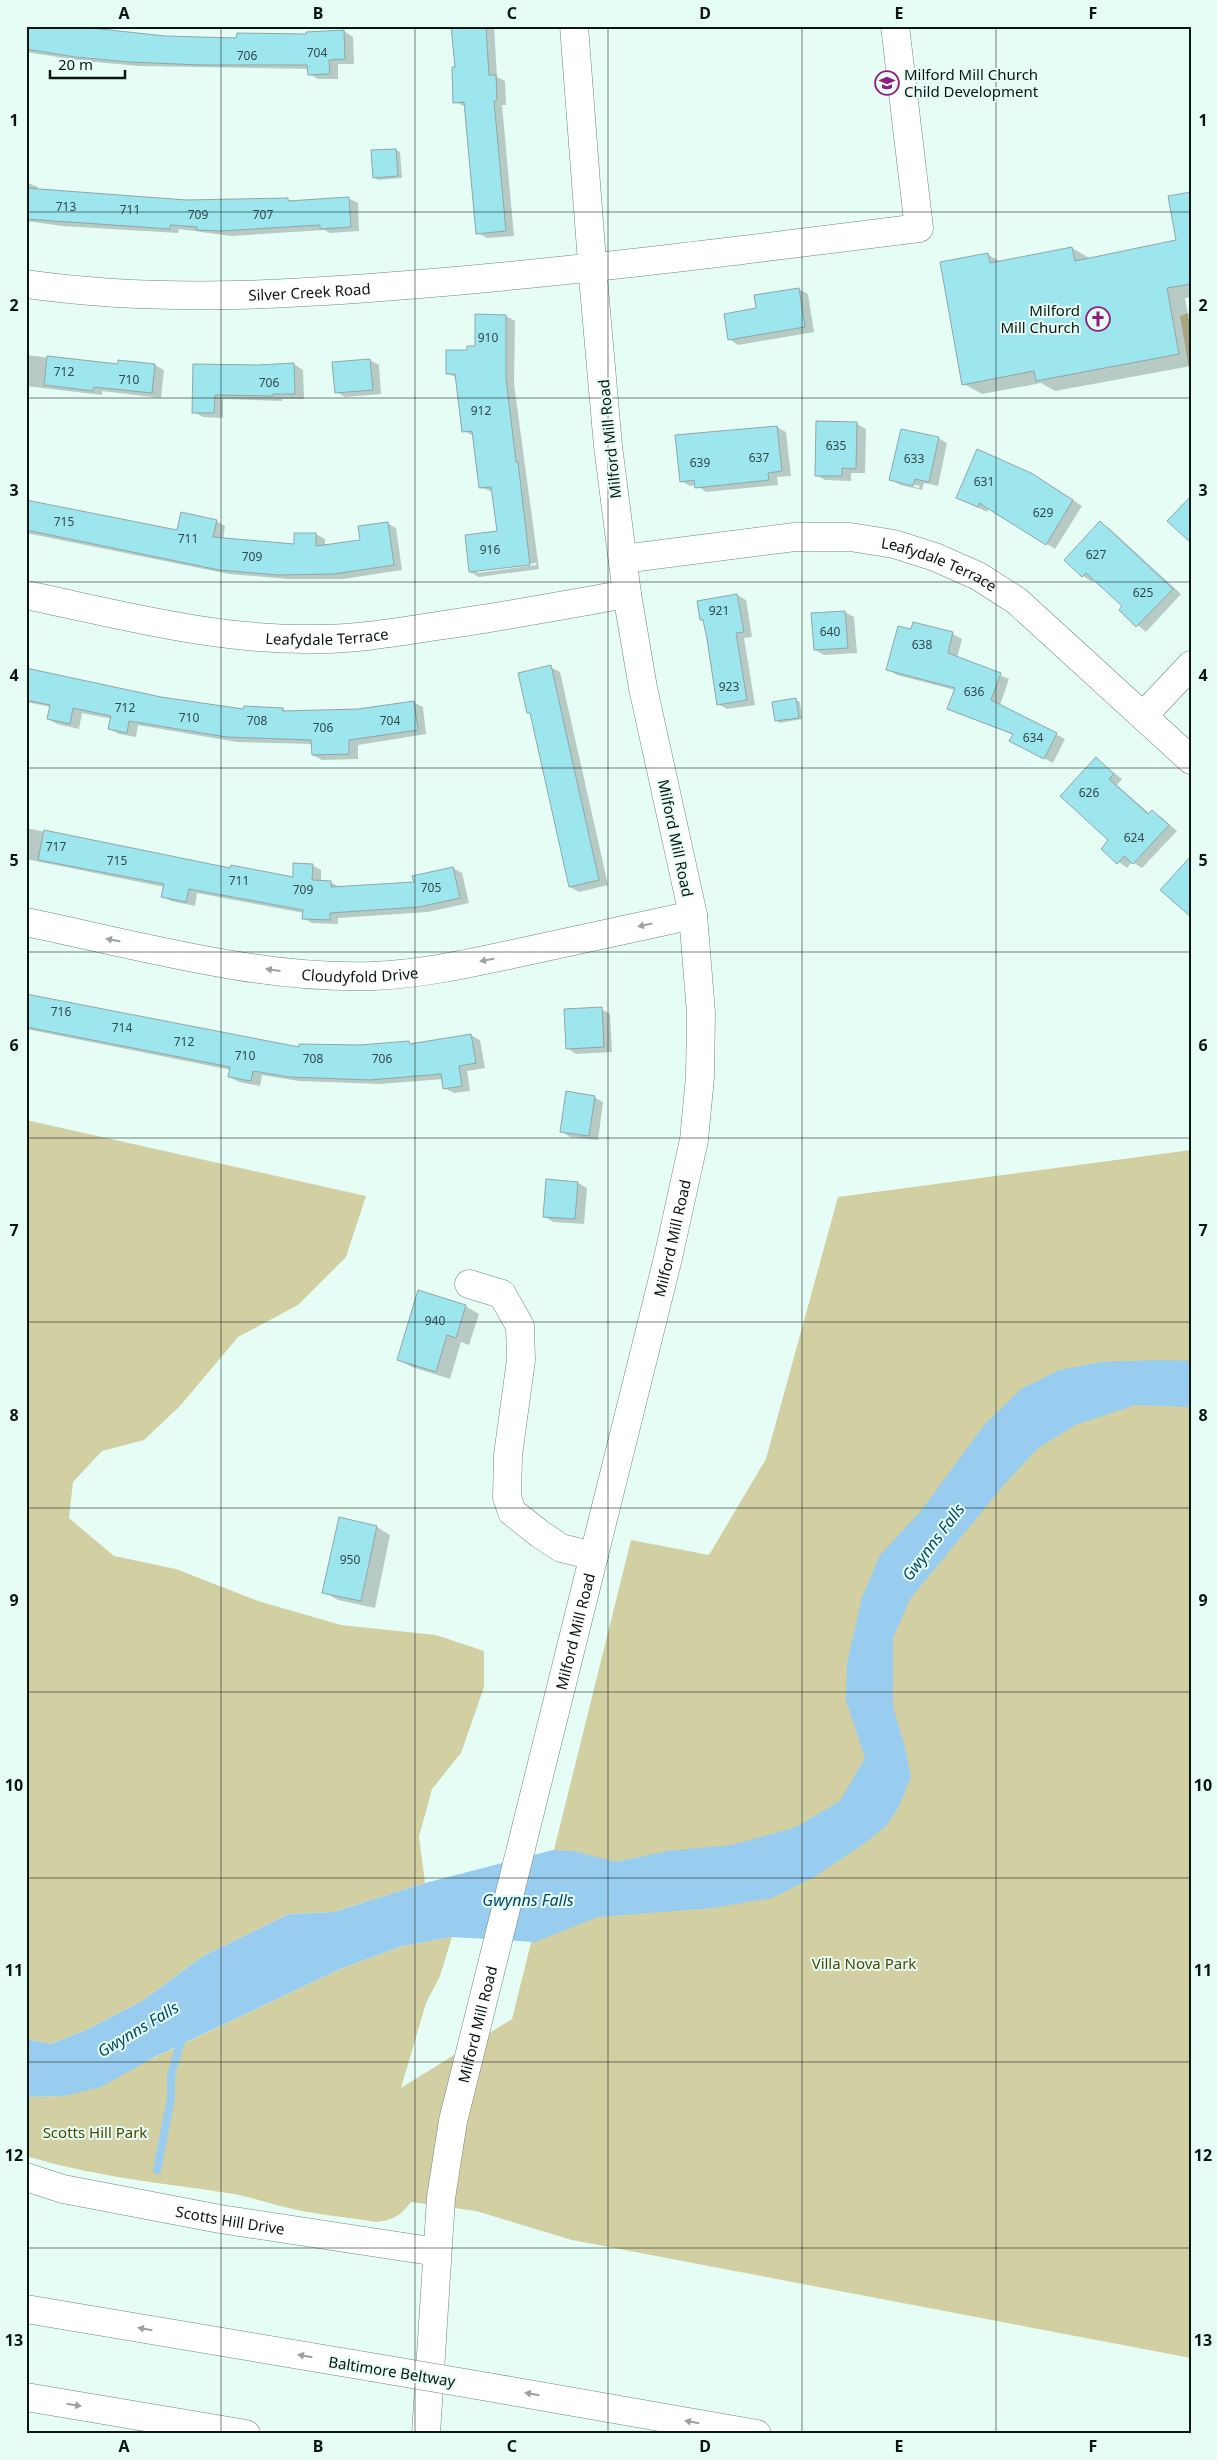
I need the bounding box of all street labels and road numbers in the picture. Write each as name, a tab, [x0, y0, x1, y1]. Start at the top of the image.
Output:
street label: Silver Creek Road	[248, 278, 371, 305]
street label: Milford Mill Road	[593, 378, 625, 500]
street label: Leafydale Terrace	[880, 532, 1001, 596]
street label: Leafydale Terrace	[265, 623, 390, 649]
street label: Milford Mill Road	[654, 777, 698, 899]
street label: Cloudyfold Drive	[301, 962, 419, 986]
street label: Milford Mill Road	[649, 1178, 695, 1299]
street label: Milford Mill Road	[551, 1571, 599, 1692]
street label: Milford Mill Road	[453, 1964, 501, 2085]
street label: Scotts Hill Drive	[174, 2201, 286, 2239]
street label: Baltimore Beltway	[327, 2351, 457, 2391]

